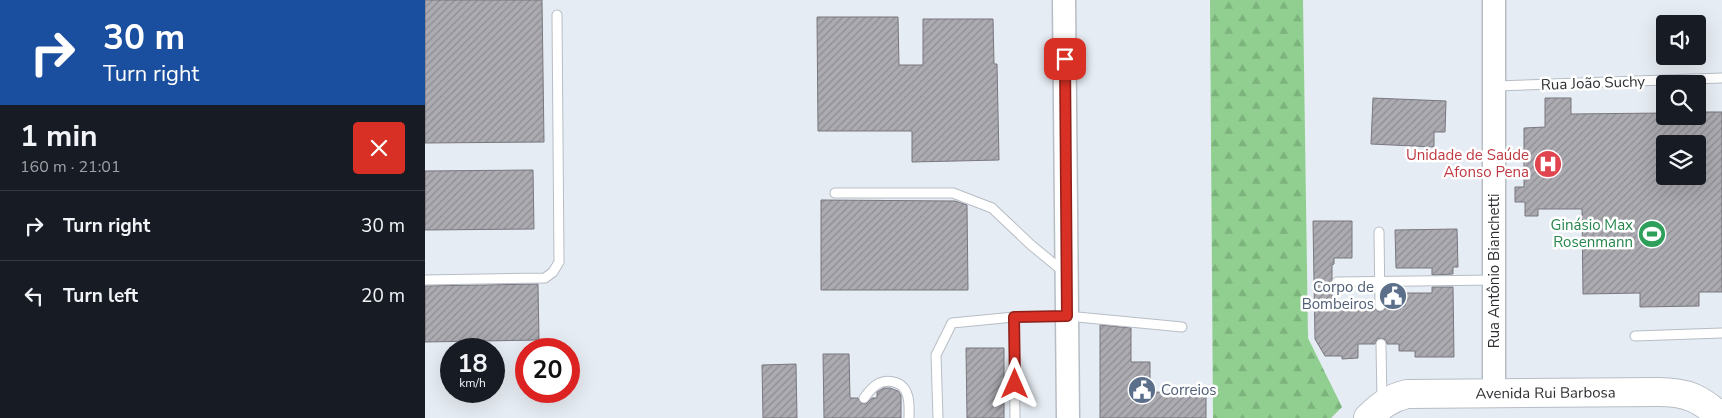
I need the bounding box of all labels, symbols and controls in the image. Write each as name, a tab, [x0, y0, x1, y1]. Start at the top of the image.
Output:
text: 30 m	[103, 14, 185, 61]
map controls	[1656, 15, 1706, 185]
button: sound	[1656, 15, 1706, 65]
icon: right	[20, 20, 85, 85]
pin	[1044, 38, 1086, 80]
icon: arrive	[1051, 45, 1079, 73]
text: Turn right	[103, 59, 199, 89]
street label: Rua João Suchy	[1541, 71, 1646, 95]
button: search	[1656, 75, 1706, 125]
text: 1 min	[20, 116, 98, 157]
button: close	[353, 122, 405, 174]
button: layers	[1656, 135, 1706, 185]
place label: Unidade de Saúde Afonso Pena	[1406, 145, 1529, 182]
hospital icon: Unidade de Saúde Afonso Pena	[1533, 149, 1563, 179]
text: 160 m · 21:01	[20, 156, 121, 178]
street label: Rua Antônio Bianchetti	[1484, 194, 1504, 348]
icon: right	[20, 212, 48, 240]
text: Turn right	[63, 213, 150, 239]
text: 30 m	[361, 213, 405, 239]
place label: Ginásio Max Rosenmann	[1551, 215, 1633, 252]
sports icon: Ginásio Max Rosenmann	[1637, 219, 1667, 249]
place label: Corpo de Bombeiros	[1302, 277, 1374, 314]
public building icon: Corpo de Bombeiros	[1378, 281, 1408, 311]
icon: left	[20, 282, 48, 310]
text: Turn left	[63, 283, 138, 309]
text: 20 m	[361, 283, 405, 309]
speed limit sign: 20	[515, 338, 580, 403]
text: 18	[457, 347, 488, 381]
position arrow	[988, 357, 1040, 409]
text: km/h	[459, 375, 486, 391]
public building icon: Correios	[1127, 375, 1157, 405]
place label: Correios	[1161, 380, 1217, 400]
street label: Avenida Rui Barbosa	[1475, 382, 1616, 403]

